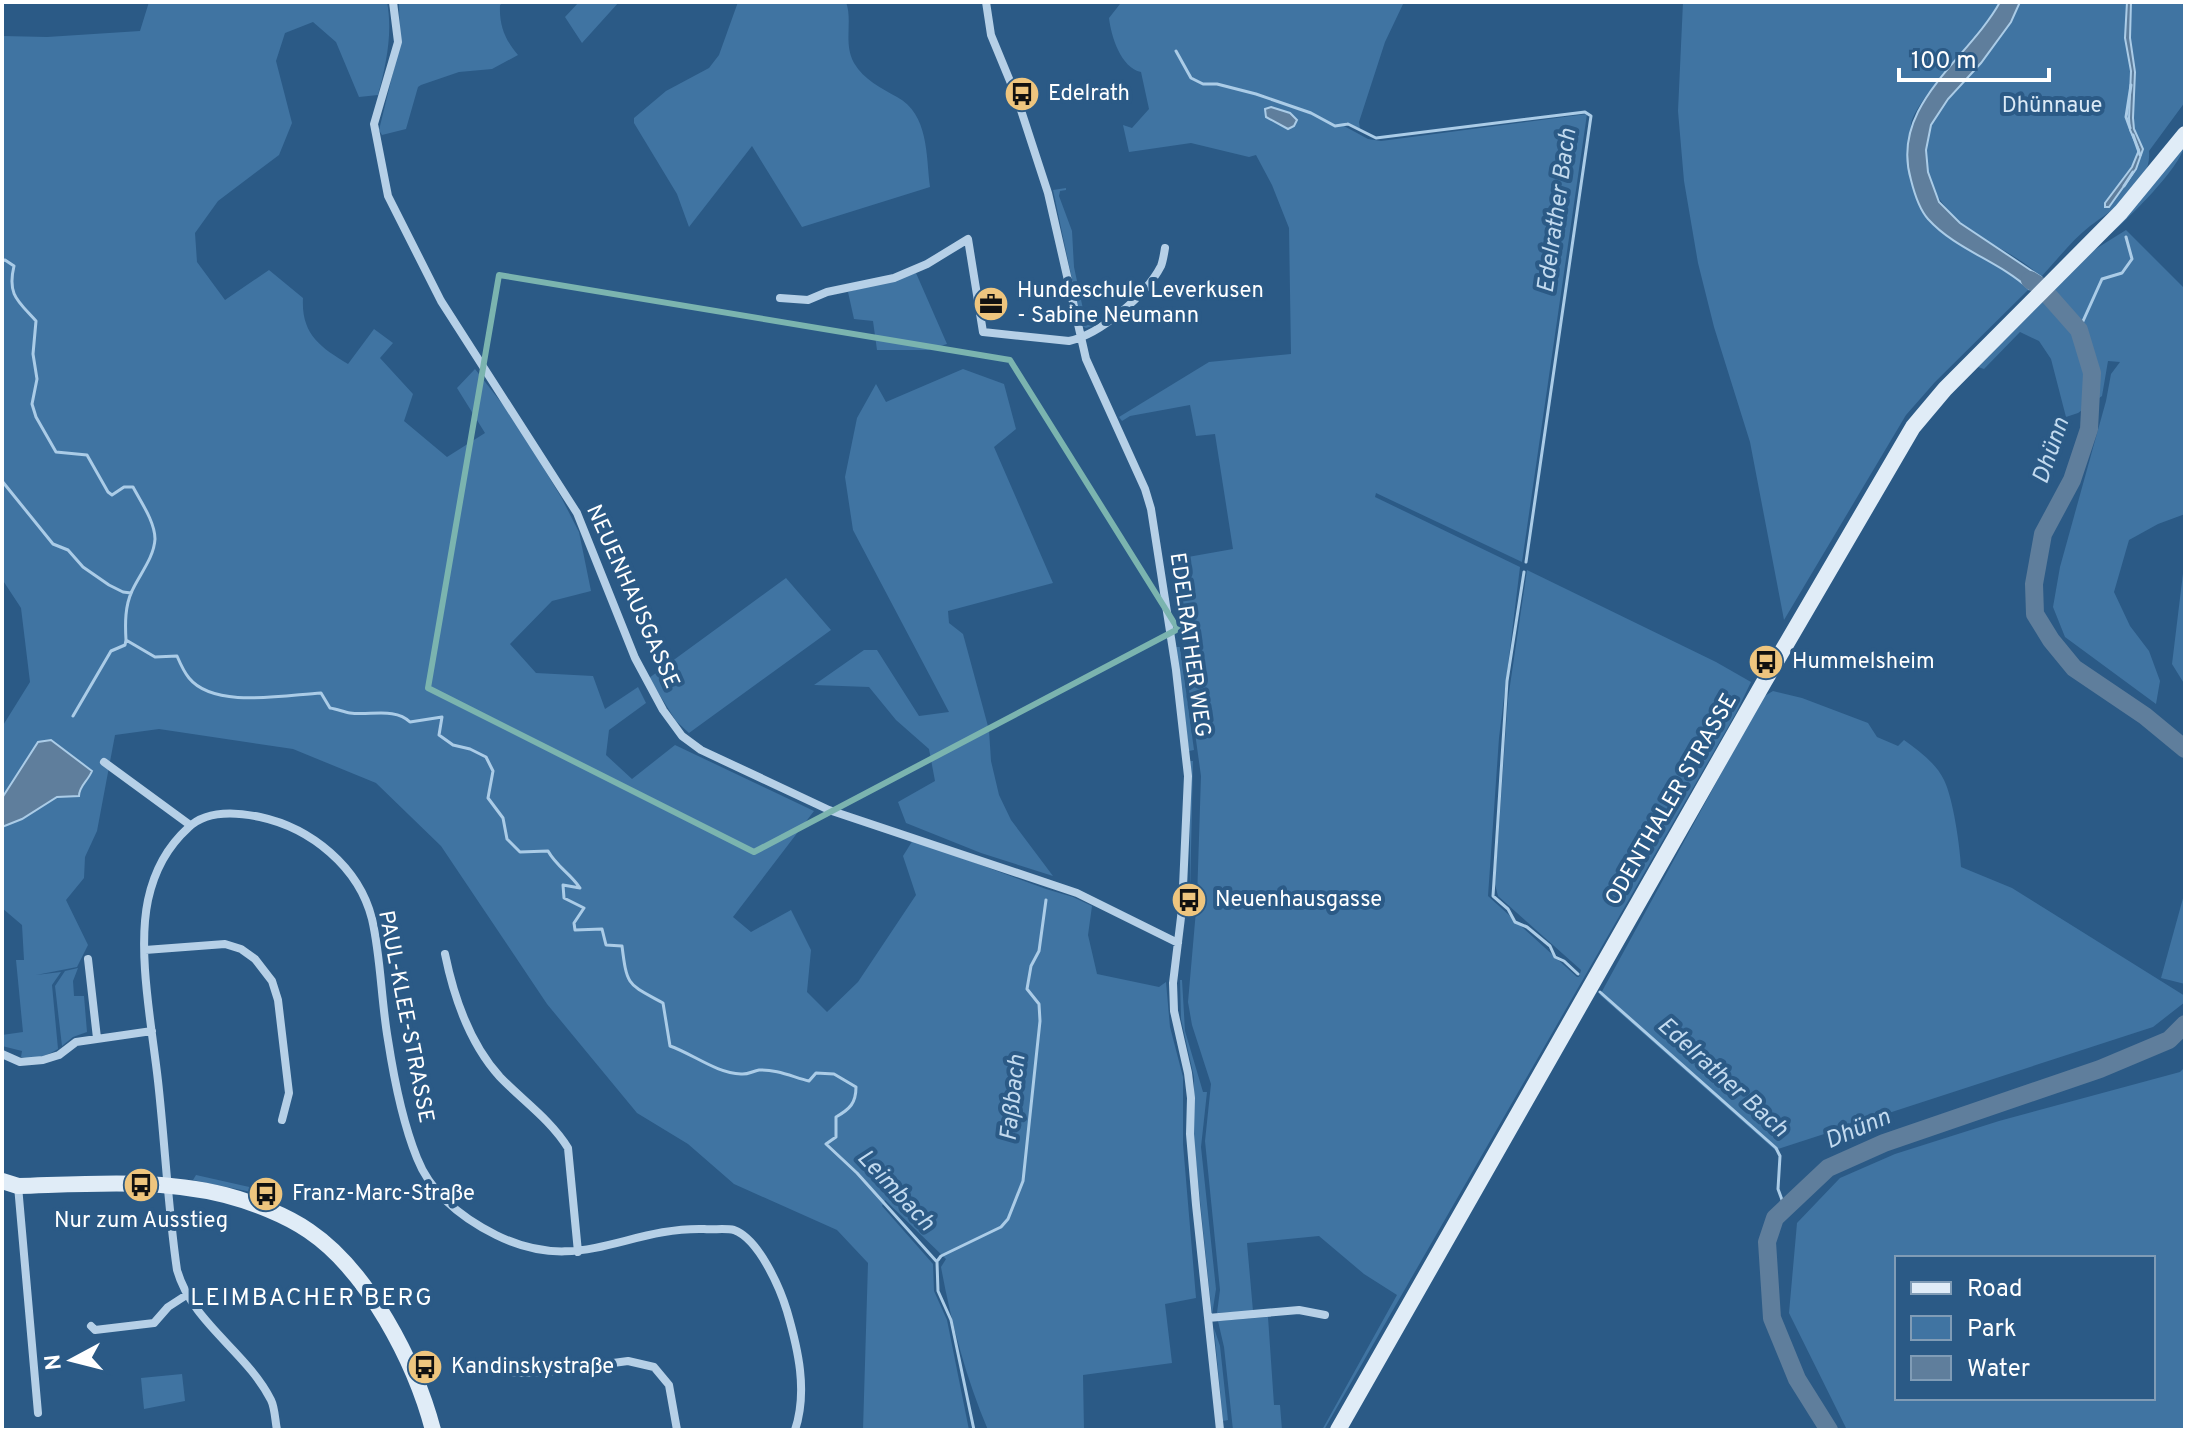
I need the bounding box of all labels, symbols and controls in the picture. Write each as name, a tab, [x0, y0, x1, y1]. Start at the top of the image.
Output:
scale bar	[1899, 32, 2049, 82]
text: 100 m	[1911, 47, 1977, 77]
bus stop icon: Edelrath	[1003, 75, 1041, 113]
place label: Edelrath	[1048, 81, 1130, 108]
park label: Dhünnaue	[2002, 93, 2102, 120]
water label: Edelrather Bach	[1532, 127, 1584, 295]
place label: Hundeschule Leverkusen - Sabine Neumann	[1017, 278, 1264, 330]
office icon: Hundeschule Leverkusen - Sabine Neumann	[972, 285, 1010, 323]
water label: Dhünn	[2027, 414, 2077, 488]
street label: NEUENHAUSGASSE	[579, 501, 685, 693]
street label: EDELRATHER WEG	[1163, 551, 1215, 739]
bus stop icon: Hummelsheim	[1747, 643, 1785, 681]
place label: Hummelsheim	[1792, 649, 1935, 676]
street label: ODENTHALER STRASSE	[1600, 689, 1744, 911]
bus stop icon: Neuenhausgasse	[1170, 881, 1208, 919]
place label: Neuenhausgasse	[1215, 887, 1382, 914]
street label: PAUL-KLEE-STRASSE	[371, 908, 439, 1126]
water label: Edelrather Bach	[1650, 1011, 1794, 1145]
water label: Faßbach	[995, 1053, 1033, 1143]
water label: Dhünn	[1821, 1103, 1895, 1157]
water label: Leimbach	[850, 1144, 940, 1238]
bus stop icon: Nur zum Ausstieg	[122, 1166, 160, 1204]
bus stop icon: Franz-Marc-Straße	[247, 1175, 285, 1213]
place label: Franz-Marc-Straße	[292, 1181, 475, 1208]
place label: Nur zum Ausstieg	[54, 1208, 228, 1235]
legend	[1895, 1256, 2155, 1400]
text: Road	[1967, 1275, 2023, 1305]
district label: LEIMBACHER BERG	[190, 1284, 434, 1314]
text: Park	[1967, 1315, 2017, 1345]
north arrow	[32, 1320, 112, 1400]
bus stop icon: Kandinskystraße	[406, 1348, 444, 1386]
text: N	[40, 1353, 69, 1372]
place label: Kandinskystraße	[451, 1354, 614, 1381]
text: Water	[1967, 1355, 2030, 1385]

